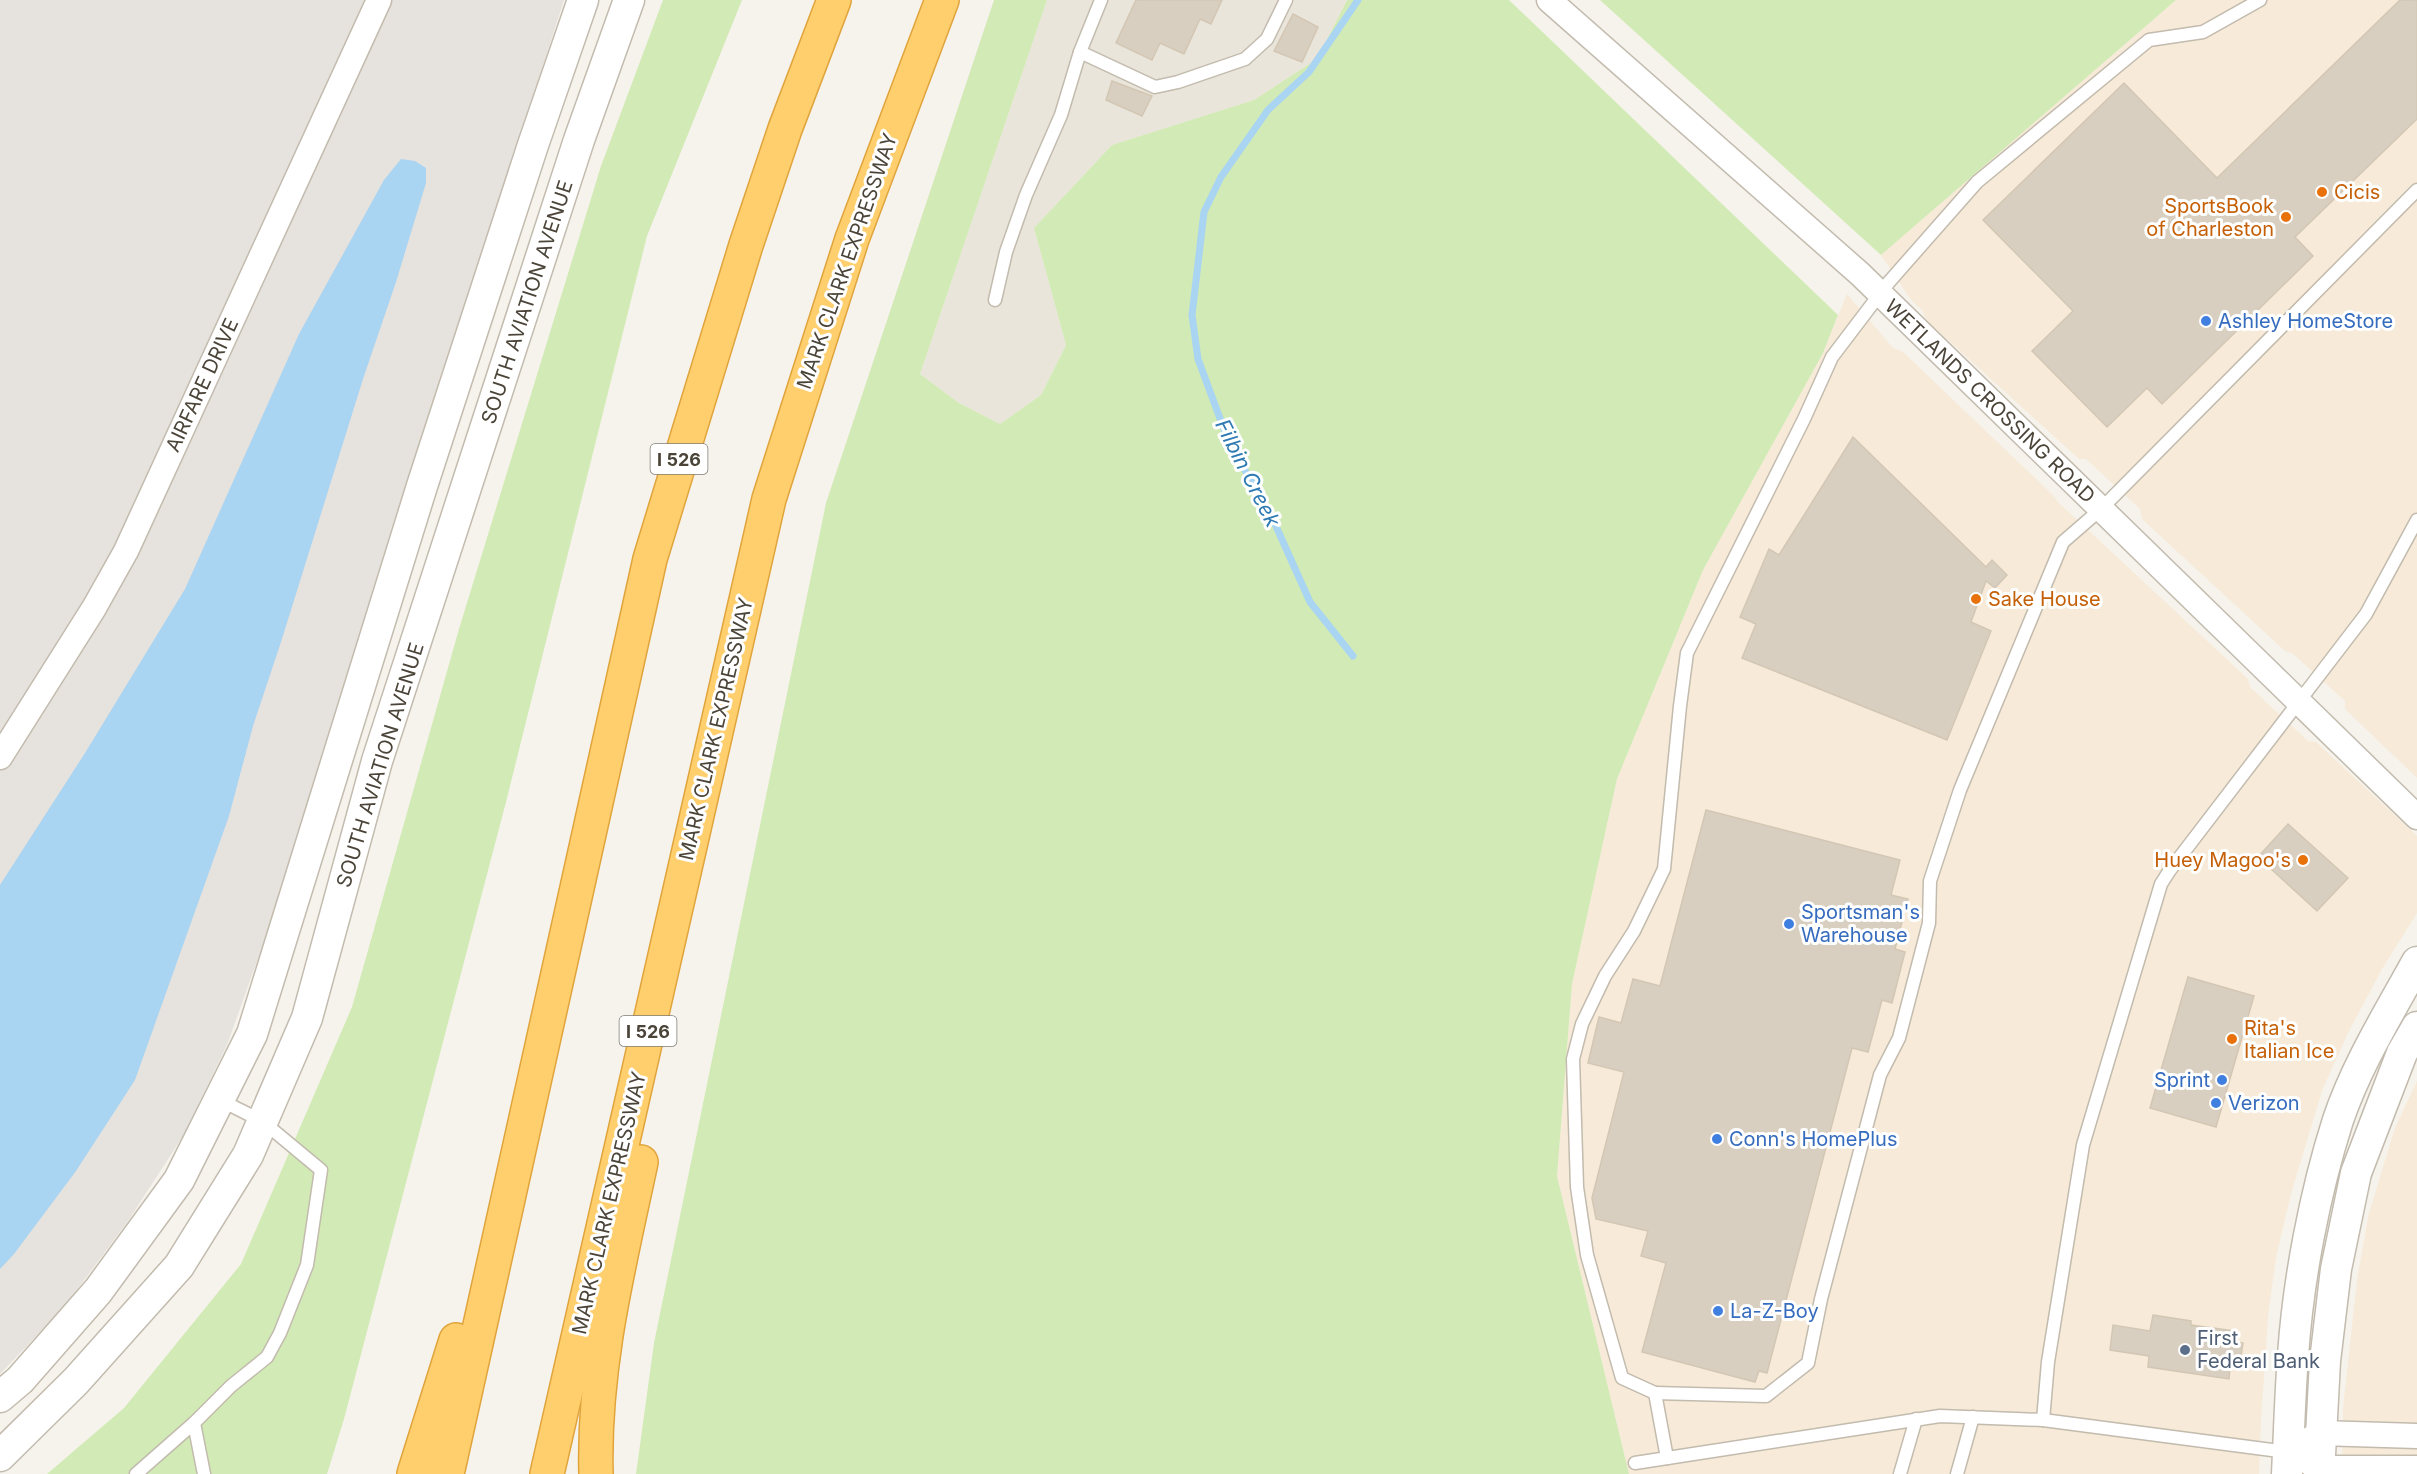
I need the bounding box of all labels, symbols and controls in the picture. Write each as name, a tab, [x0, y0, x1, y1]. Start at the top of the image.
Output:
street label: MARK CLARK EXPRESSWAY	[792, 130, 902, 392]
street label: SOUTH AVIATION AVENUE	[476, 177, 578, 427]
place label: Cicis	[2334, 180, 2380, 204]
marker: Cicis	[2315, 185, 2329, 199]
place label: SportsBook of Charleston	[2146, 194, 2274, 241]
marker: SportsBook of Charleston	[2279, 210, 2293, 224]
street label: WETLANDS CROSSING ROAD	[1880, 294, 2100, 508]
place label: Ashley HomeStore	[2218, 309, 2393, 333]
street label: AIRFARE DRIVE	[161, 314, 243, 456]
marker: Ashley HomeStore	[2199, 314, 2213, 328]
water label: Filbin Creek	[1210, 415, 1286, 531]
road number: I 526	[650, 444, 708, 474]
place label: Sake House	[1988, 587, 2101, 611]
marker: Sake House	[1969, 592, 1983, 606]
street label: MARK CLARK EXPRESSWAY	[674, 595, 758, 863]
street label: SOUTH AVIATION AVENUE	[331, 640, 429, 890]
place label: Huey Magoo's	[2154, 848, 2291, 872]
marker: Huey Magoo's	[2296, 853, 2310, 867]
place label: Sportsman's Warehouse	[1801, 900, 1920, 947]
marker: Sportsman's Warehouse	[1782, 917, 1796, 931]
road number: I 526	[620, 1016, 676, 1046]
place label: Rita's Italian Ice	[2244, 1016, 2334, 1063]
marker: Rita's Italian Ice	[2225, 1032, 2239, 1046]
place label: Sprint	[2154, 1068, 2210, 1092]
street label: MARK CLARK EXPRESSWAY	[567, 1069, 651, 1337]
marker: Sprint	[2215, 1073, 2229, 1087]
place label: Verizon	[2228, 1091, 2300, 1115]
marker: Verizon	[2209, 1096, 2223, 1110]
place label: Conn's HomePlus	[1729, 1127, 1897, 1151]
marker: Conn's HomePlus	[1710, 1132, 1724, 1146]
place label: La-Z-Boy	[1730, 1299, 1819, 1323]
marker: La-Z-Boy	[1711, 1304, 1725, 1318]
place label: First Federal Bank	[2197, 1326, 2320, 1373]
marker: First Federal Bank	[2178, 1343, 2192, 1357]

